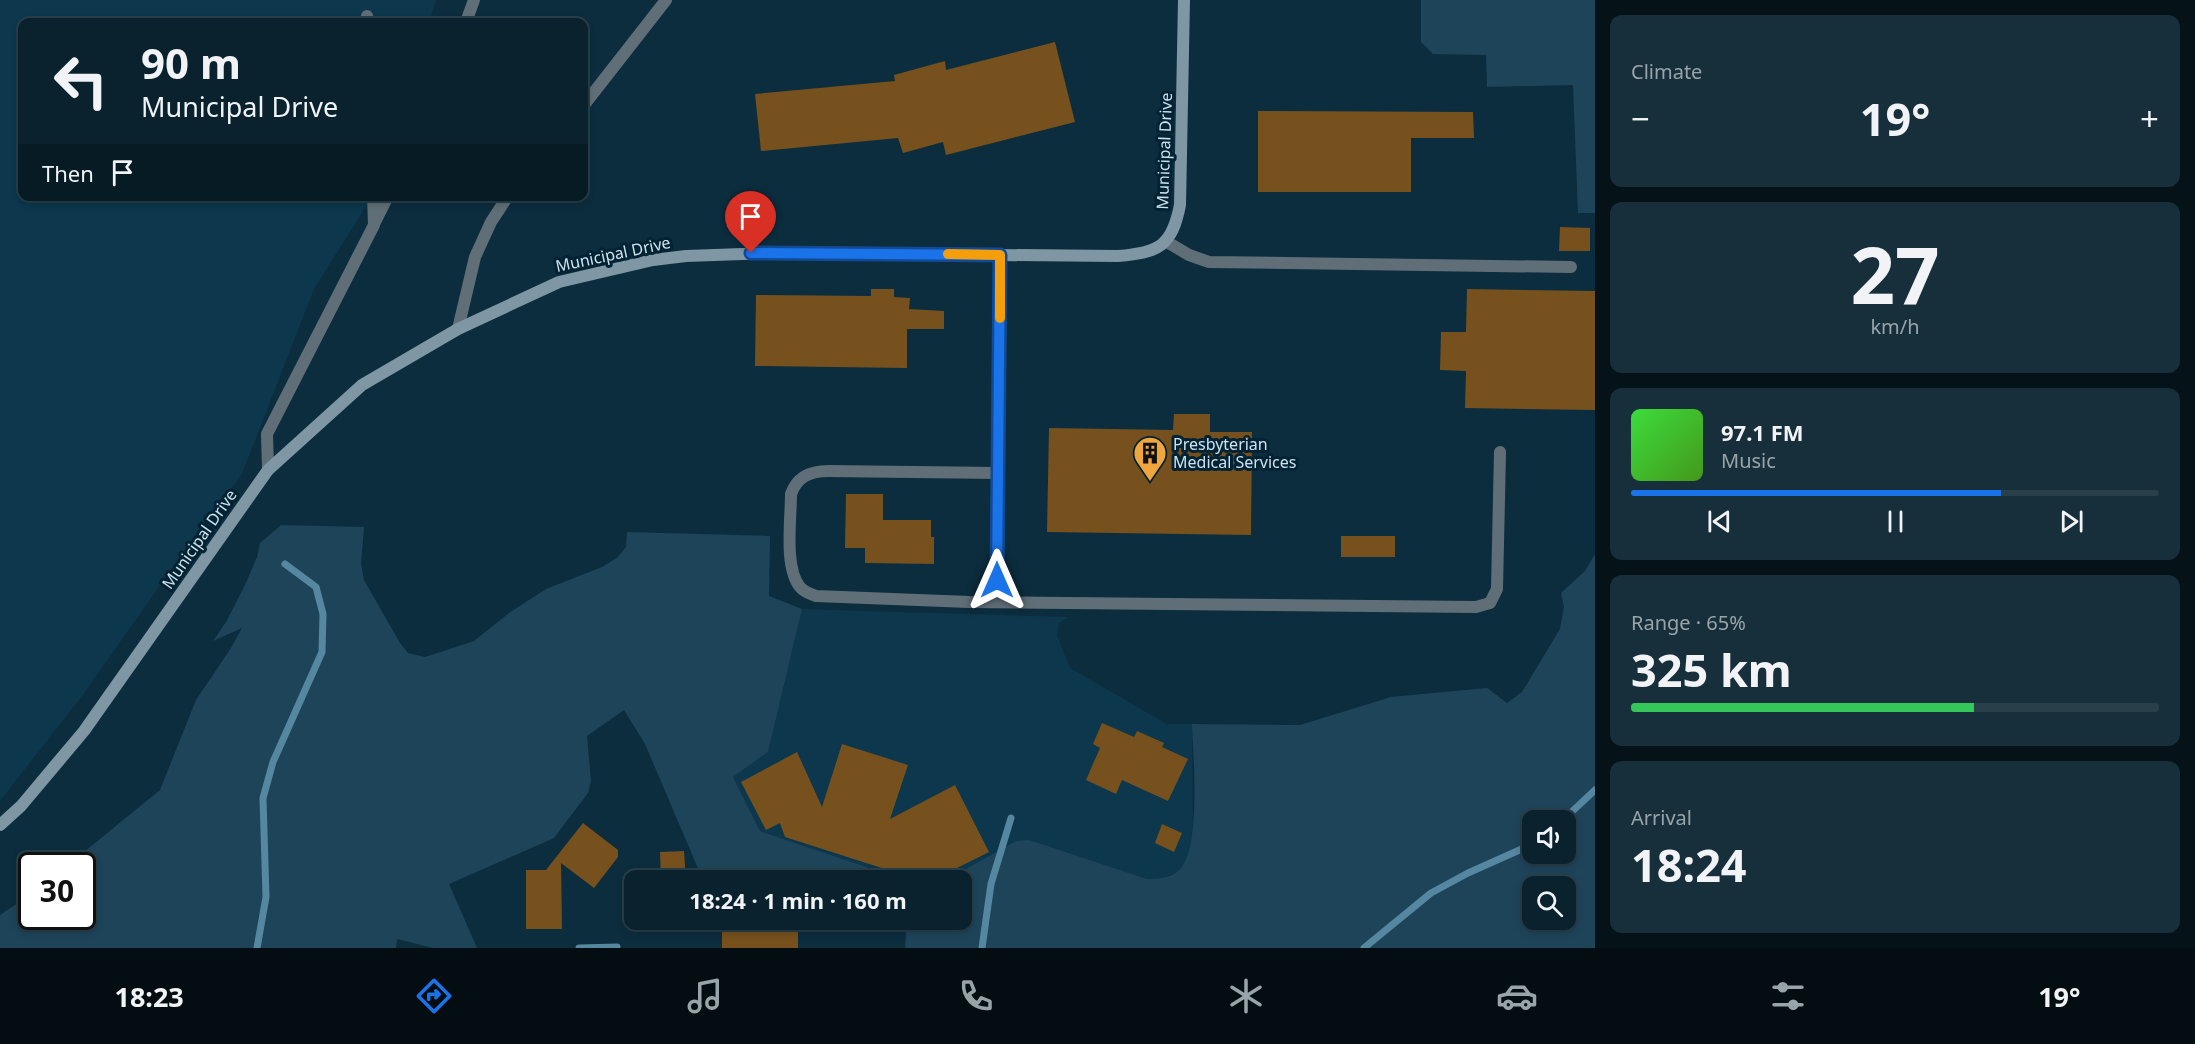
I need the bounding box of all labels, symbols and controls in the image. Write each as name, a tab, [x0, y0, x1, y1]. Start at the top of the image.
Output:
text: 90 m	[141, 34, 241, 91]
icon: left	[42, 42, 120, 120]
text: Climate	[1631, 58, 1702, 85]
text: Municipal Drive	[141, 88, 338, 125]
text: 19°	[1860, 88, 1930, 149]
street label: Municipal Drive	[1151, 92, 1177, 210]
text: −	[1631, 96, 1650, 141]
text: +	[2140, 96, 2159, 141]
icon: arrive	[106, 156, 139, 189]
text: Then	[42, 158, 94, 188]
pin	[725, 191, 776, 253]
icon: arrive	[734, 200, 767, 233]
text: 27	[1850, 221, 1940, 327]
street label: Municipal Drive	[554, 231, 672, 277]
text: km/h	[1870, 313, 1920, 340]
text: 97.1 FM	[1721, 417, 1803, 447]
place label: Presbyterian Medical Services	[1173, 433, 1297, 473]
building icon: Presbyterian Medical Services	[1132, 435, 1168, 482]
text: Music	[1721, 447, 1776, 474]
street label: Municipal Drive	[156, 485, 242, 593]
icon: previous	[1703, 505, 1736, 538]
icon: pause	[1879, 505, 1912, 538]
icon: next	[2055, 505, 2088, 538]
position arrow	[965, 548, 1029, 612]
text: Range · 65%	[1631, 609, 1746, 636]
text: 325 km	[1631, 639, 1792, 700]
text: Arrival	[1631, 804, 1692, 831]
map controls	[1522, 810, 1576, 930]
button: sound	[1522, 810, 1576, 864]
text: 18:24	[1631, 834, 1747, 895]
speed limit sign: 30	[18, 852, 96, 930]
button: search	[1522, 876, 1576, 930]
text: 18:24 · 1 min · 160 m	[689, 885, 907, 915]
icon: directions	[413, 975, 455, 1017]
icon: music	[684, 975, 726, 1017]
icon: phone	[955, 975, 997, 1017]
icon: climate	[1225, 975, 1267, 1017]
icon: car	[1496, 975, 1538, 1017]
icon: filters	[1767, 975, 1809, 1017]
text: 18:23	[114, 978, 184, 1015]
text: 19°	[2038, 978, 2081, 1015]

